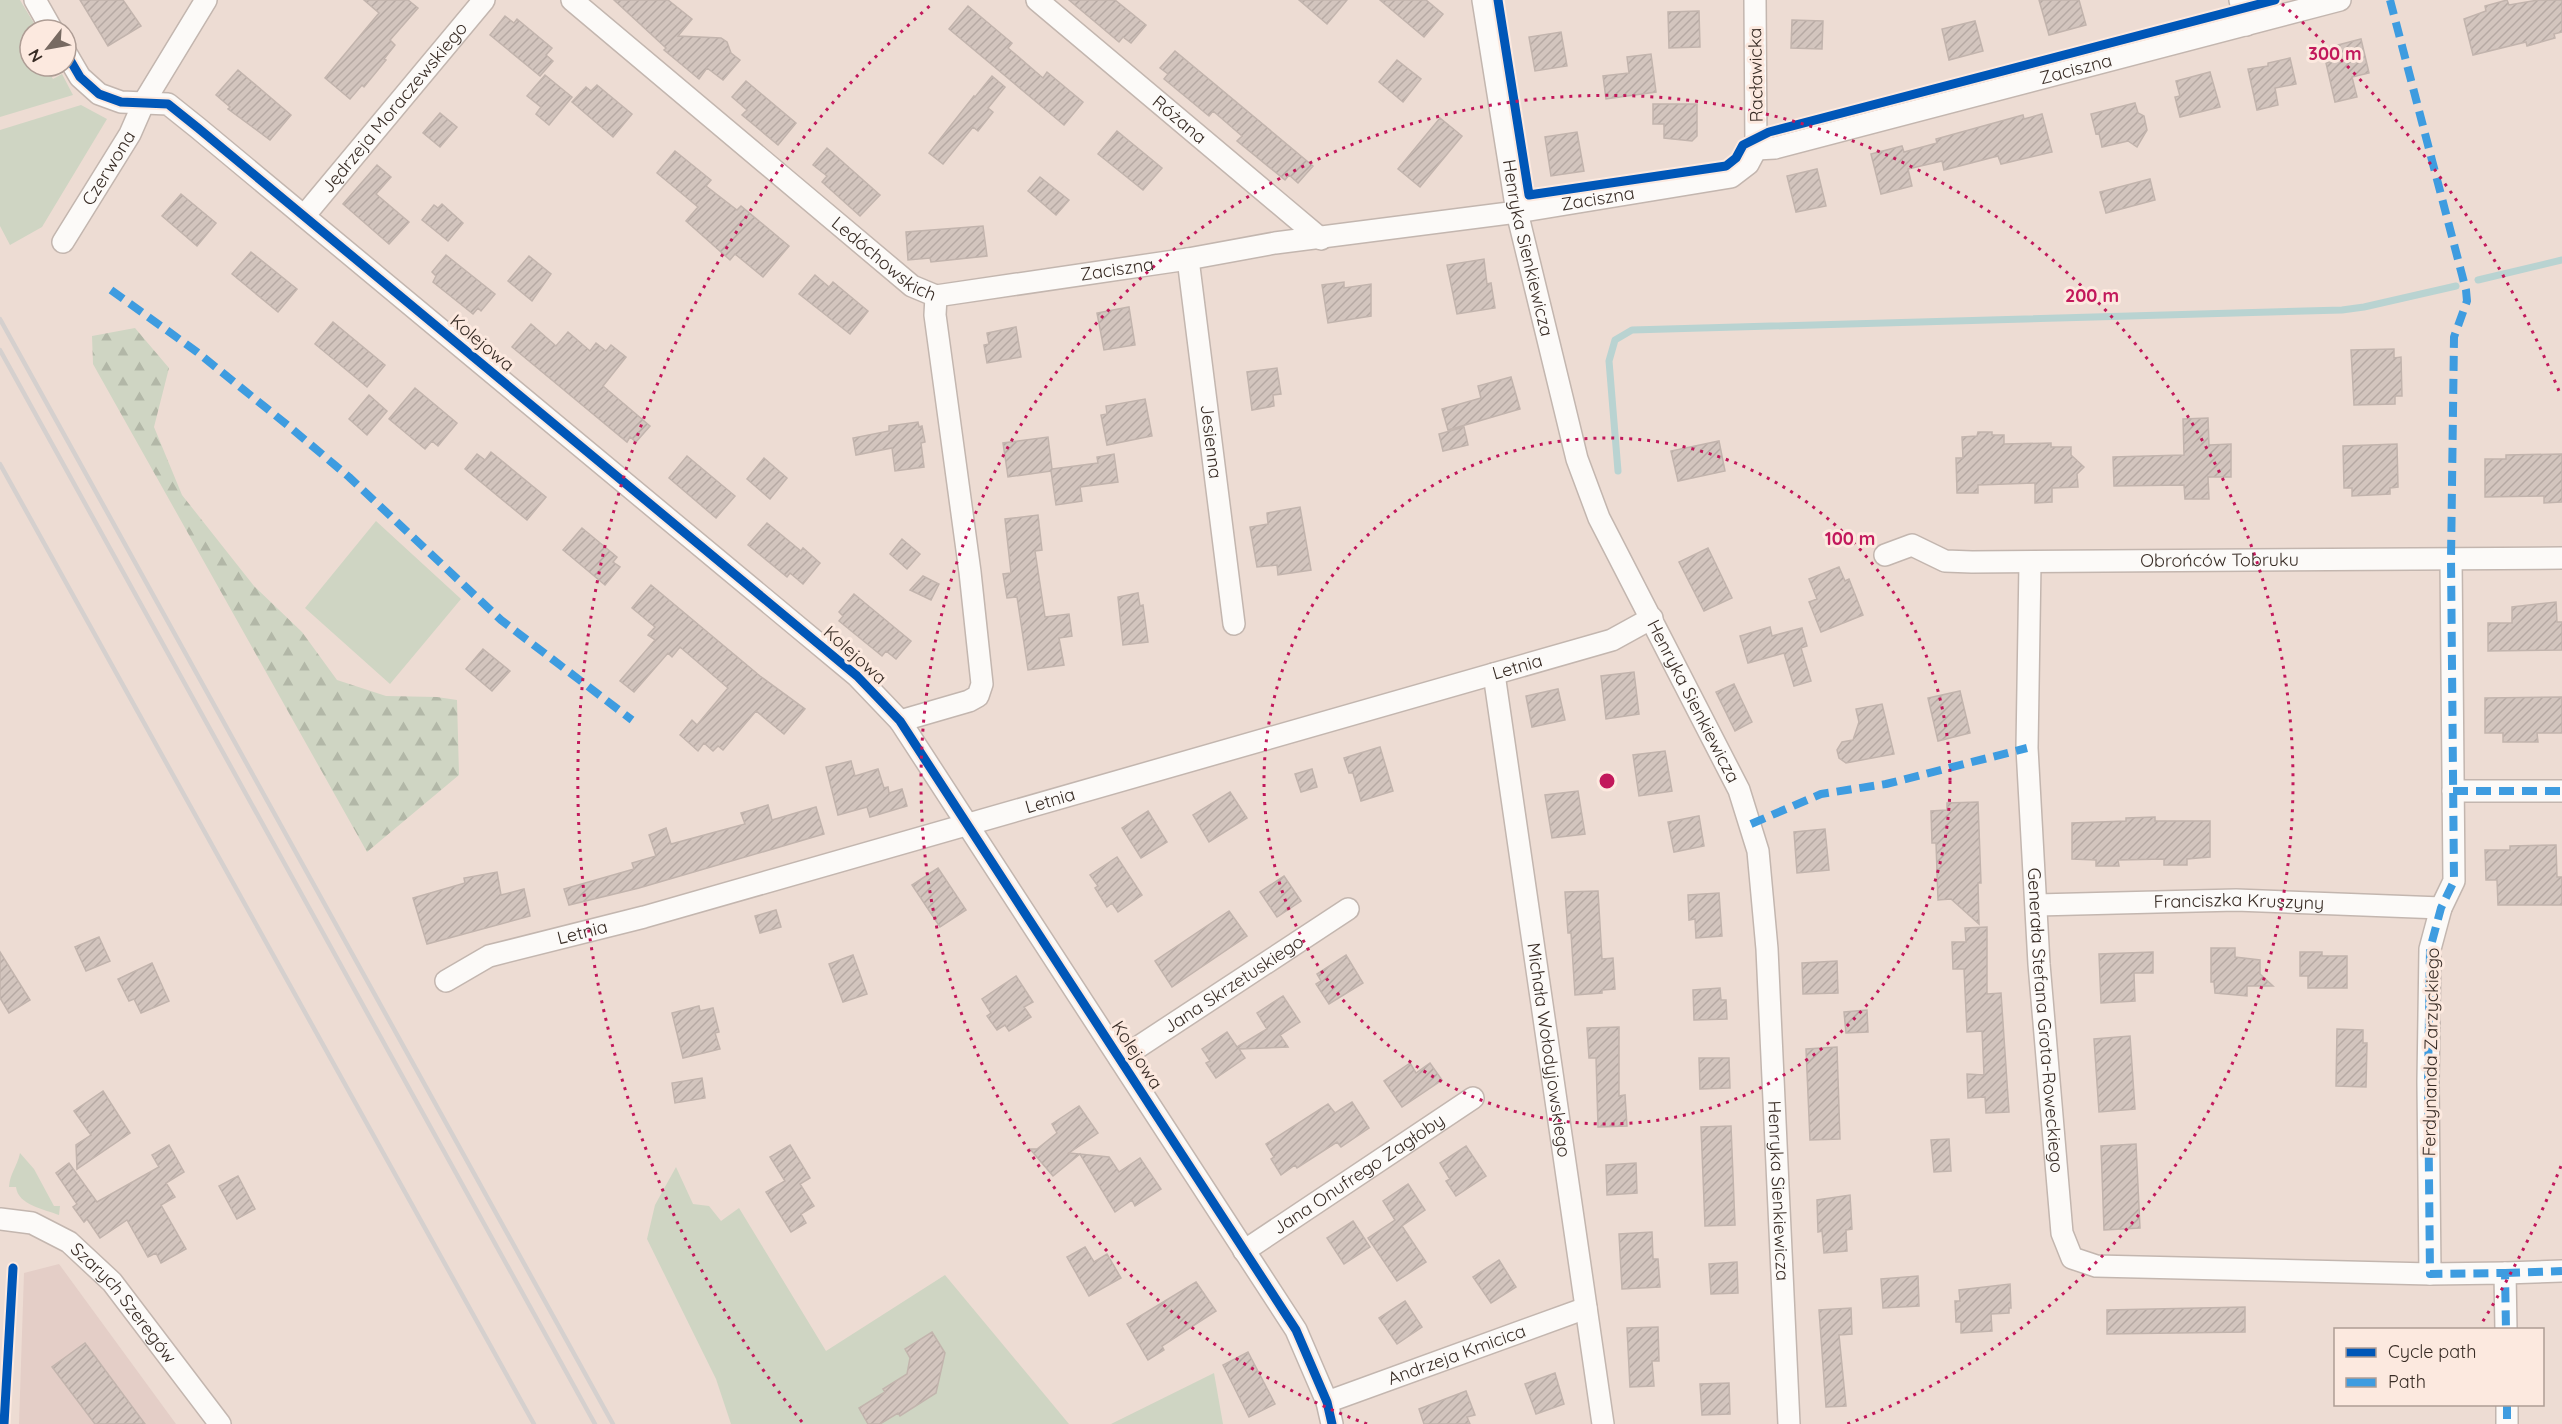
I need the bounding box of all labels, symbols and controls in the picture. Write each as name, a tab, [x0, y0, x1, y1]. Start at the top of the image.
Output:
street label: Jędrzeja Moraczewskiego	[316, 17, 472, 198]
north arrow	[18, 18, 78, 78]
street label: Racławicka	[1743, 28, 1768, 122]
text: 300 m	[2308, 42, 2362, 65]
text: N	[24, 46, 47, 66]
street label: Zaciszna	[2037, 48, 2114, 89]
street label: Różana	[1148, 90, 1211, 149]
street label: Czerwona	[77, 126, 140, 210]
street label: Henryka Sienkiewicza	[1498, 158, 1559, 339]
street label: Zaciszna	[1559, 181, 1636, 216]
street label: Ledóchowskich	[827, 211, 940, 306]
street label: Zaciszna	[1079, 252, 1155, 286]
text: 200 m	[2065, 284, 2119, 307]
street label: Kolejowa	[445, 309, 519, 376]
street label: Jesienna	[1195, 403, 1228, 480]
text: 100 m	[1825, 527, 1875, 550]
street label: Obrońców Tobruku	[2140, 548, 2299, 572]
street label: Henryka Sienkiewicza	[1642, 615, 1745, 787]
street label: Kolejowa	[819, 620, 892, 689]
street label: Letnia	[1490, 649, 1545, 685]
centre of rings	[1597, 771, 1617, 791]
street label: Letnia	[1022, 782, 1078, 818]
street label: Generała Stefana Grota-Roweckiego	[2023, 867, 2069, 1174]
street label: Franciszka Kruszyny	[2153, 888, 2325, 914]
street label: Letnia	[555, 915, 610, 949]
street label: Jana Skrzetuskiego	[1159, 929, 1308, 1038]
street label: Michała Wołodyjowskiego	[1522, 941, 1576, 1159]
street label: Ferdynanda Zarzyckiego	[2417, 947, 2444, 1157]
street label: Kolejowa	[1107, 1016, 1168, 1093]
street label: Henryka Sienkiewicza	[1763, 1100, 1794, 1281]
street label: Jana Onufrego Zagłoby	[1268, 1108, 1449, 1240]
street label: Szarych Szeregów	[66, 1237, 182, 1368]
street label: Andrzeja Kmicica	[1384, 1319, 1529, 1390]
legend	[2334, 1328, 2544, 1406]
text: Cycle path	[2388, 1340, 2476, 1363]
text: Path	[2388, 1370, 2426, 1393]

